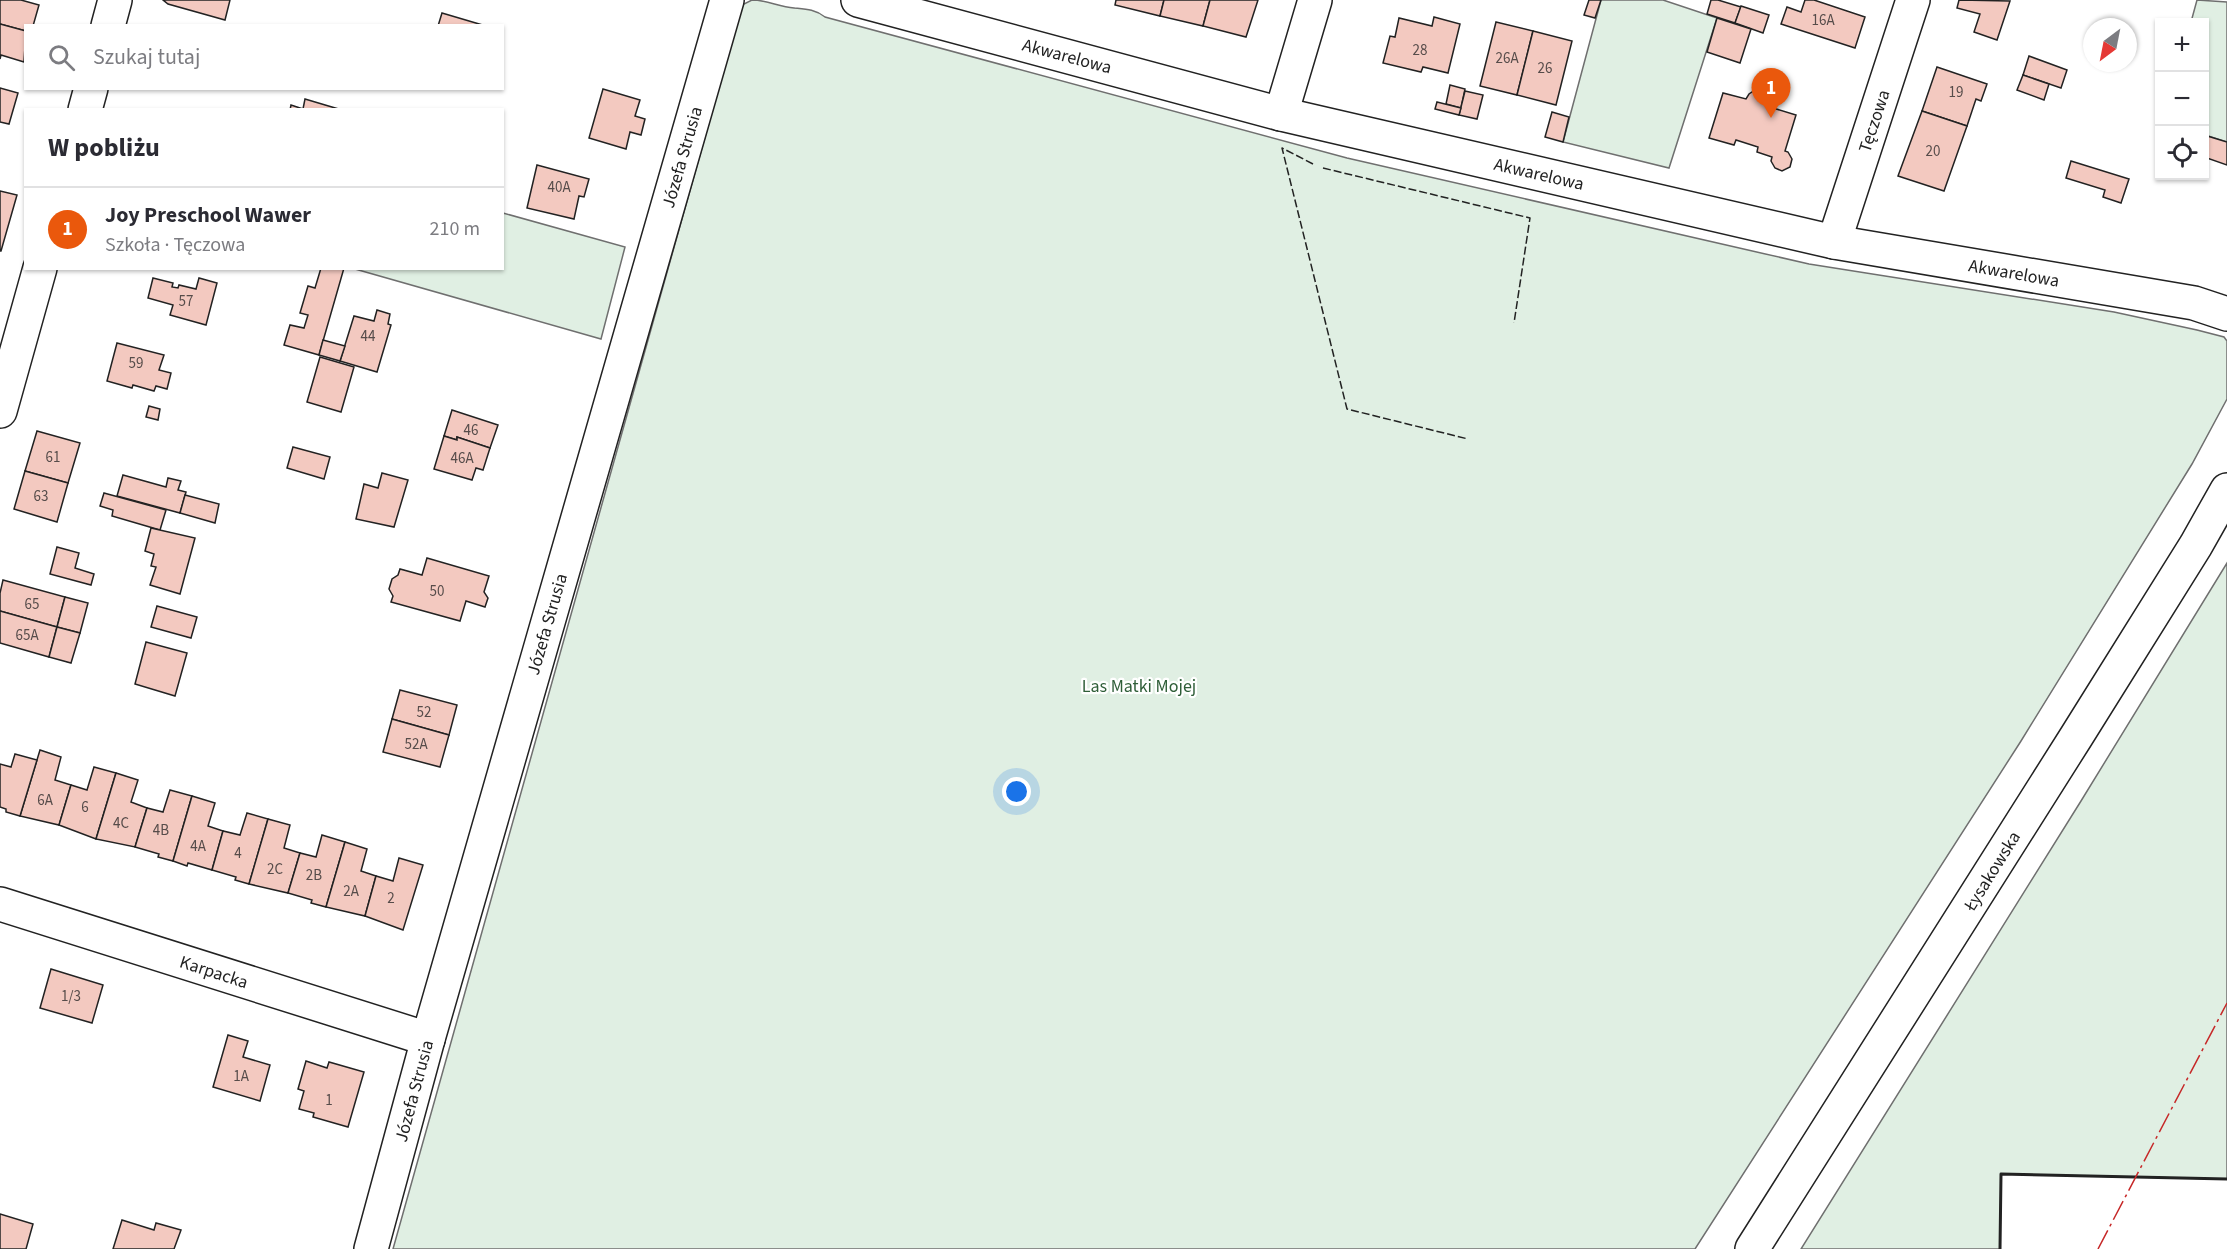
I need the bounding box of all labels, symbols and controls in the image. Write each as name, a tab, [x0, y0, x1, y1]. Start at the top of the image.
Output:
house number: 16A	[1811, 10, 1835, 31]
north arrow	[2083, 18, 2137, 72]
map controls	[2155, 18, 2209, 180]
button: +	[2155, 18, 2209, 72]
search box	[24, 24, 504, 90]
street label: Akwarelowa	[1019, 33, 1114, 80]
house number: 28	[1413, 40, 1427, 61]
icon: search	[45, 41, 78, 74]
text: Szukaj tutaj	[93, 41, 200, 73]
house number: 26A	[1495, 48, 1519, 69]
house number: 26	[1538, 58, 1552, 79]
pin: 1	[1752, 68, 1790, 118]
button: −	[2155, 72, 2209, 126]
house number: 19	[1949, 82, 1963, 103]
street label: Tęczowa	[1853, 87, 1896, 156]
street label: Józefa Strusia	[656, 103, 709, 211]
button: locate	[2155, 126, 2209, 180]
text: W pobliżu	[48, 129, 160, 166]
house number: 20	[1926, 141, 1940, 162]
street label: Akwarelowa	[1491, 152, 1586, 197]
house number: 40A	[547, 177, 571, 198]
text: Joy Preschool Wawer	[105, 199, 311, 231]
text: 1	[62, 215, 73, 243]
text: 210 m	[430, 215, 480, 243]
text: Szkoła · Tęczowa	[105, 231, 245, 259]
street label: Akwarelowa	[1967, 253, 2061, 294]
house number: 57	[179, 291, 193, 312]
house number: 44	[361, 326, 376, 347]
house number: 59	[129, 353, 143, 374]
house number: 46	[464, 420, 478, 441]
house number: 61	[46, 447, 60, 468]
house number: 46A	[450, 448, 474, 469]
house number: 63	[34, 486, 48, 507]
street label: Józefa Strusia	[521, 570, 574, 678]
house number: 50	[430, 581, 444, 602]
house number: 65	[25, 594, 39, 615]
house number: 65A	[15, 625, 39, 646]
park label: Las Matki Mojej	[1082, 674, 1196, 699]
house number: 52	[417, 702, 431, 723]
house number: 52A	[404, 734, 428, 755]
your location	[1002, 777, 1031, 806]
house number: 6A	[37, 790, 54, 811]
house number: 6	[81, 797, 89, 818]
house number: 4C	[113, 813, 129, 834]
house number: 4B	[153, 820, 169, 841]
street label: Łysakowska	[1957, 827, 2027, 917]
house number: 4A	[190, 836, 207, 857]
house number: 4	[234, 843, 242, 864]
house number: 2C	[267, 859, 283, 880]
house number: 2B	[306, 865, 322, 886]
house number: 2A	[343, 881, 360, 902]
house number: 2	[387, 888, 395, 909]
street label: Karpacka	[176, 950, 251, 995]
house number: 1/3	[61, 986, 81, 1007]
street label: Józefa Strusia	[389, 1037, 440, 1145]
house number: 1A	[233, 1066, 250, 1087]
house number: 1	[325, 1090, 333, 1111]

